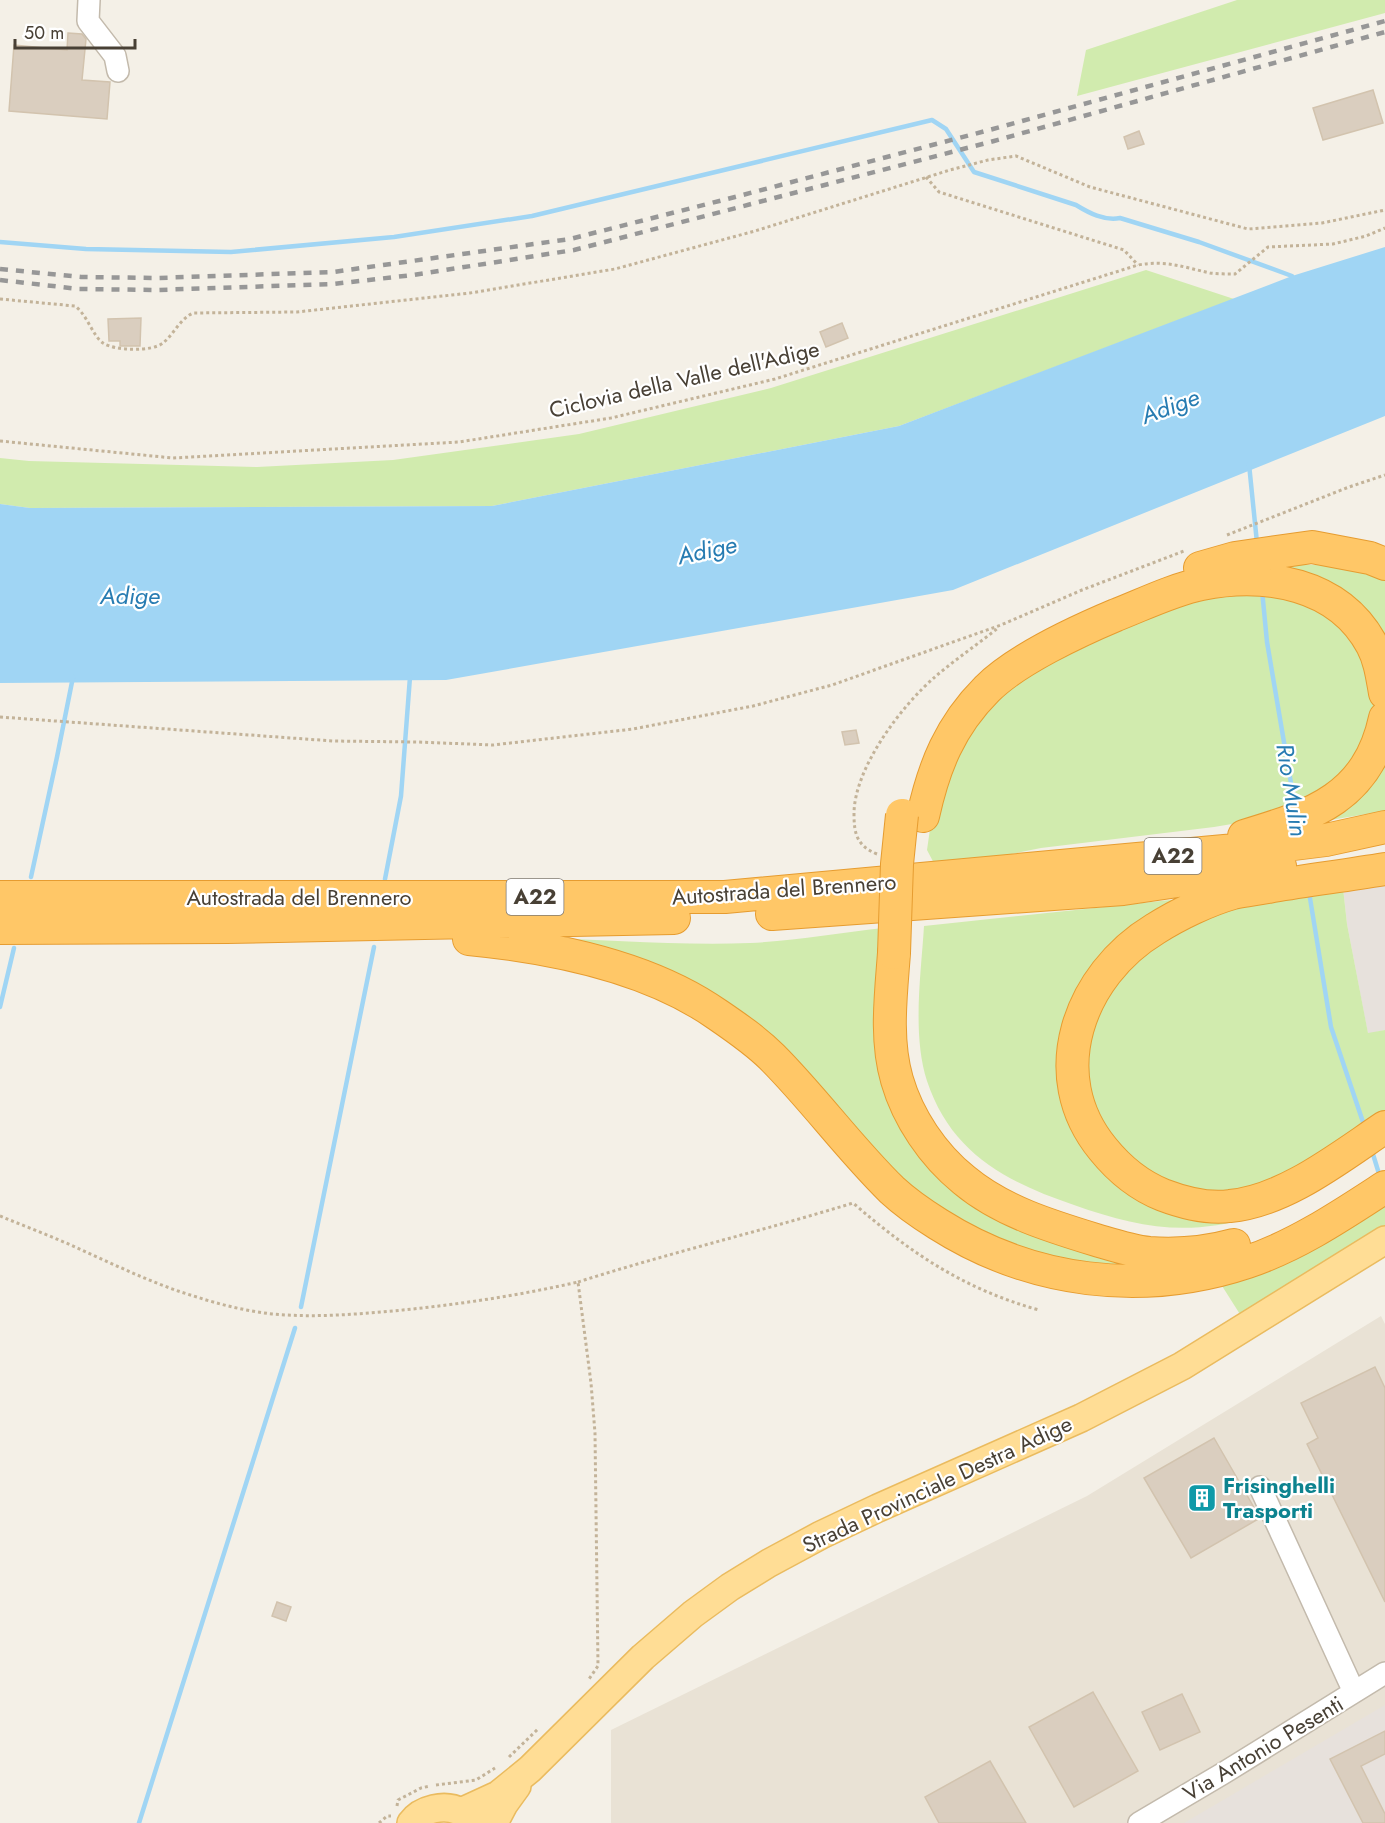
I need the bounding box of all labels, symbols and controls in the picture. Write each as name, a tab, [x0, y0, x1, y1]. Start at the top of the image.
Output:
scale bar	[15, 12, 135, 50]
text: 50 m	[24, 20, 64, 46]
street label: Ciclovia della Valle dell'Adige	[546, 332, 822, 426]
water label: Adige	[1135, 379, 1204, 433]
water label: Adige	[673, 527, 740, 574]
water label: Adige	[99, 578, 160, 613]
water label: Rio Mulin	[1267, 741, 1317, 839]
road number: A22	[1144, 838, 1202, 874]
street label: Autostrada del Brennero	[671, 865, 897, 913]
road number: A22	[506, 879, 564, 915]
street label: Autostrada del Brennero	[187, 881, 411, 913]
street label: Strada Provinciale Destra Adige	[797, 1407, 1077, 1561]
place label: Frisinghelli Trasporti	[1223, 1469, 1335, 1526]
building icon: Frisinghelli Trasporti	[1186, 1482, 1218, 1514]
street label: Via Antonio Pesenti	[1177, 1687, 1349, 1809]

